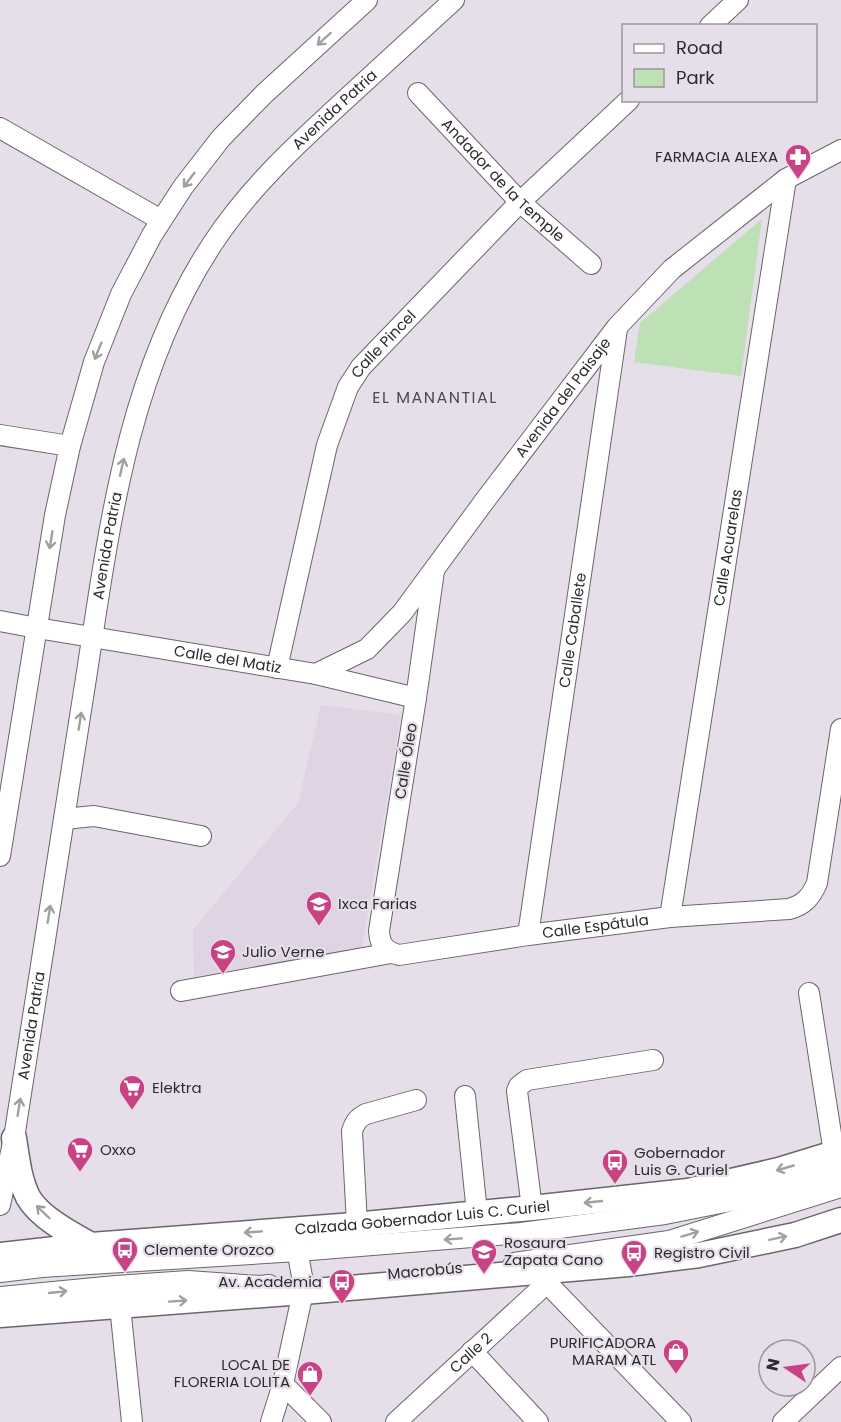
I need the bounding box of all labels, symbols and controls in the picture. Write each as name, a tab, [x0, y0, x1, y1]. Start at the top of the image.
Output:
legend	[622, 24, 817, 102]
one-way arrow	[317, 32, 332, 46]
text: Road	[676, 35, 723, 60]
street label: Avenida Patria	[287, 65, 381, 154]
text: Park	[676, 65, 715, 90]
street label: Andador de la Temple	[437, 114, 569, 246]
pharmacy icon: FARMACIA ALEXA	[783, 142, 813, 180]
place label: FARMACIA ALEXA	[655, 146, 778, 167]
one-way arrow	[183, 171, 196, 187]
street label: Calle Pincel	[346, 305, 420, 382]
street label: Avenida del Paisaje	[510, 333, 615, 462]
one-way arrow	[92, 342, 103, 360]
district label: EL MANANTIAL	[372, 386, 498, 409]
one-way arrow	[117, 458, 129, 477]
street label: Calle Acuarelas	[708, 487, 747, 607]
street label: Avenida Patria	[87, 490, 127, 601]
one-way arrow	[46, 530, 57, 550]
street label: Calle Caballete	[553, 571, 591, 689]
street label: Calle del Matiz	[173, 640, 283, 678]
one-way arrow	[74, 712, 85, 732]
street label: Calle Óleo	[389, 721, 422, 800]
school or university icon: Ixca Farias	[304, 889, 334, 927]
place label: Ixca Farias	[338, 893, 417, 914]
one-way arrow	[44, 905, 55, 924]
street label: Calle Espátula	[541, 909, 650, 943]
school or university icon: Julio Verne	[208, 937, 238, 975]
place label: Julio Verne	[242, 941, 324, 962]
street label: Avenida Patria	[12, 970, 50, 1081]
supermarket icon: Elektra	[117, 1073, 147, 1111]
place label: Elektra	[152, 1077, 202, 1098]
one-way arrow	[13, 1097, 24, 1117]
supermarket icon: Oxxo	[65, 1135, 95, 1173]
place label: Oxxo	[100, 1139, 136, 1160]
place label: Gobernador Luis G. Curiel	[634, 1142, 728, 1180]
bus stop icon: Gobernador Luis G. Curiel	[600, 1147, 630, 1185]
one-way arrow	[776, 1163, 795, 1174]
street label: Calzada Gobernador Luis C. Curiel	[294, 1195, 551, 1239]
one-way arrow	[584, 1197, 604, 1208]
one-way arrow	[35, 1205, 50, 1219]
one-way arrow	[243, 1227, 263, 1238]
one-way arrow	[680, 1228, 699, 1239]
place label: Rosaura Zapata Cano	[504, 1232, 603, 1270]
one-way arrow	[768, 1232, 787, 1243]
one-way arrow	[444, 1233, 464, 1244]
bus stop icon: Clemente Orozco	[110, 1235, 140, 1273]
school or university icon: Rosaura Zapata Cano	[469, 1237, 499, 1275]
bus stop icon: Registro Civil	[619, 1238, 649, 1276]
place label: Clemente Orozco	[144, 1239, 274, 1260]
place label: Registro Civil	[654, 1242, 750, 1263]
street label: Macrobús	[387, 1257, 463, 1284]
bus stop icon: Av. Academia	[327, 1267, 357, 1305]
place label: Av. Academia	[218, 1271, 322, 1292]
one-way arrow	[48, 1286, 68, 1297]
one-way arrow	[168, 1295, 188, 1306]
street label: Calle 2	[445, 1328, 497, 1378]
place label: PURIFICADORA MARAM ATL	[550, 1332, 657, 1370]
shop icon: PURIFICADORA MARAM ATL	[661, 1337, 691, 1375]
north arrow	[757, 1338, 817, 1398]
place label: LOCAL DE FLORERIA LOLITA	[174, 1354, 290, 1392]
text: N	[760, 1356, 785, 1373]
shop icon: LOCAL DE FLORERIA LOLITA	[295, 1359, 325, 1397]

